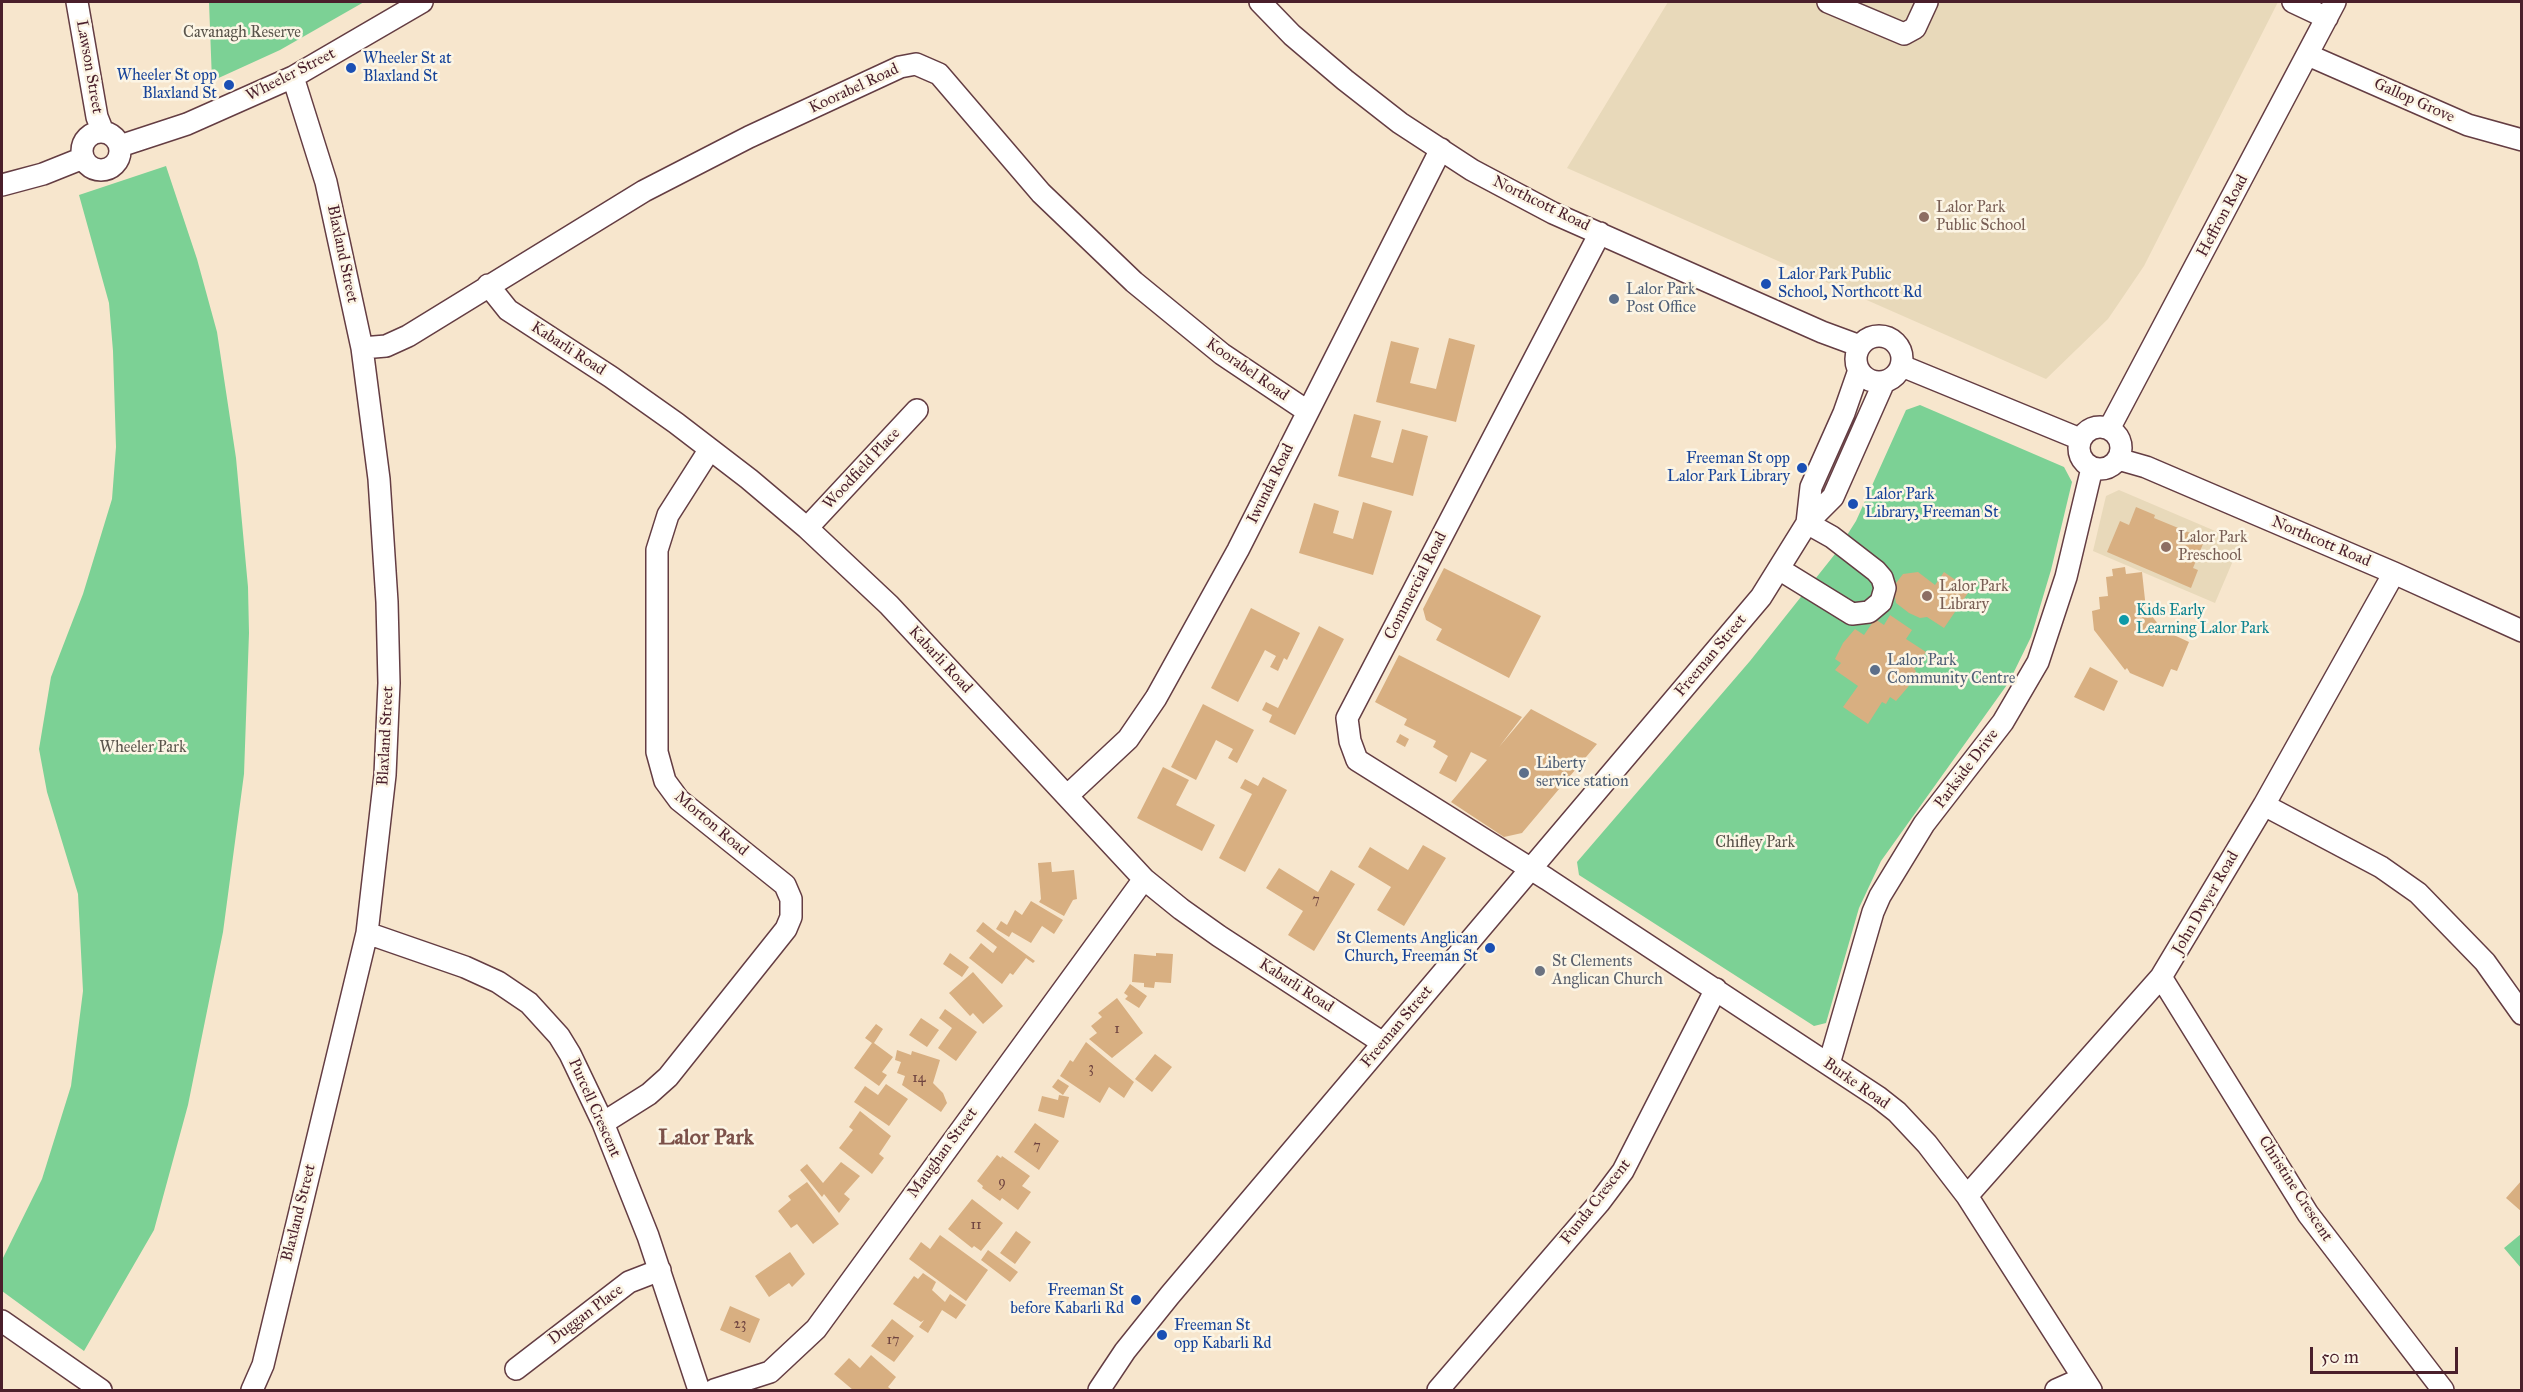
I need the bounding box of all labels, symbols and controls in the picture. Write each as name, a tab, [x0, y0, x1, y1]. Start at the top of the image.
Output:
street label: Lawson Street	[71, 19, 107, 115]
park label: Cavanagh Reserve	[183, 23, 301, 43]
street label: Wheeler Street	[243, 44, 339, 106]
place label: Wheeler St at Blaxland St	[363, 49, 452, 87]
street label: Koorabel Road	[806, 60, 902, 118]
marker: Wheeler St at Blaxland St	[344, 61, 358, 75]
place label: Wheeler St opp Blaxland St	[117, 66, 217, 104]
street label: Gallop Grove	[2371, 75, 2457, 127]
marker: Wheeler St opp Blaxland St	[222, 78, 236, 92]
street label: Northcott Road	[1489, 172, 1593, 236]
street label: Heffron Road	[2193, 172, 2253, 260]
place label: Lalor Park Public School	[1936, 198, 2026, 236]
street label: Blaxland Street	[322, 203, 362, 305]
marker: Lalor Park Public School	[1917, 210, 1931, 224]
place label: Lalor Park Public School, Northcott Rd	[1778, 265, 1922, 303]
marker: Lalor Park Public School, Northcott Rd	[1759, 277, 1773, 291]
place label: Lalor Park Post Office	[1626, 280, 1696, 318]
marker: Lalor Park Post Office	[1607, 292, 1621, 306]
street label: Kabarli Road	[527, 318, 609, 380]
street label: Koorabel Road	[1202, 334, 1292, 406]
street label: Woodfield Place	[819, 424, 905, 514]
street label: Iwunda Road	[1243, 441, 1299, 527]
place label: Freeman St opp Lalor Park Library	[1667, 449, 1790, 487]
marker: Freeman St opp Lalor Park Library	[1795, 461, 1809, 475]
place label: Lalor Park Library, Freeman St	[1865, 485, 1999, 523]
marker: Lalor Park Library, Freeman St	[1846, 497, 1860, 511]
street label: Northcott Road	[2269, 512, 2373, 572]
place label: Lalor Park Preschool	[2178, 528, 2247, 566]
street label: Commercial Road	[1381, 529, 1451, 643]
marker: Lalor Park Preschool	[2159, 540, 2173, 554]
place label: Lalor Park Library	[1939, 577, 2008, 615]
marker: Lalor Park Library	[1920, 589, 1934, 603]
place label: Kids Early Learning Lalor Park	[2136, 601, 2269, 639]
street label: Freeman Street	[1671, 611, 1751, 701]
marker: Kids Early Learning Lalor Park	[2117, 613, 2131, 627]
street label: Kabarli Road	[904, 622, 976, 698]
place label: Lalor Park Community Centre	[1887, 651, 2015, 689]
marker: Lalor Park Community Centre	[1868, 663, 1882, 677]
street label: Blaxland Street	[374, 686, 398, 786]
street label: Parkside Drive	[1931, 726, 2003, 812]
park label: Wheeler Park	[100, 738, 186, 758]
place label: Liberty service station	[1536, 754, 1629, 792]
marker: Liberty service station	[1517, 766, 1531, 780]
street label: Morton Road	[670, 788, 752, 860]
park label: Chifley Park	[1715, 833, 1795, 853]
street label: John Dwyer Road	[2169, 848, 2243, 958]
house number: 7	[1312, 893, 1320, 909]
place label: St Clements Anglican Church, Freeman St	[1337, 929, 1478, 967]
marker: St Clements Anglican Church, Freeman St	[1483, 941, 1497, 955]
place label: St Clements Anglican Church	[1552, 952, 1663, 990]
street label: Kabarli Road	[1255, 955, 1337, 1017]
marker: St Clements Anglican Church	[1533, 964, 1547, 978]
street label: Freeman Street	[1357, 982, 1437, 1072]
house number: 1	[1114, 1022, 1120, 1038]
street label: Burke Road	[1819, 1054, 1893, 1114]
street label: Purcell Crescent	[564, 1056, 624, 1160]
house number: 3	[1088, 1061, 1094, 1077]
house number: 14	[912, 1071, 926, 1087]
street label: Maughan Street	[904, 1104, 982, 1202]
district label: Lalor Park	[658, 1126, 754, 1152]
street label: Christine Crescent	[2254, 1133, 2336, 1245]
house number: 7	[1033, 1139, 1041, 1155]
street label: Funda Crescent	[1557, 1156, 1635, 1248]
street label: Blaxland Street	[278, 1162, 320, 1264]
house number: 9	[998, 1175, 1006, 1191]
house number: 11	[970, 1218, 982, 1234]
street label: Duggan Place	[545, 1281, 627, 1349]
place label: Freeman St before Kabarli Rd	[1010, 1281, 1124, 1319]
marker: Freeman St before Kabarli Rd	[1129, 1293, 1143, 1307]
place label: Freeman St opp Kabarli Rd	[1174, 1316, 1272, 1354]
house number: 23	[734, 1317, 746, 1333]
marker: Freeman St opp Kabarli Rd	[1155, 1328, 1169, 1342]
house number: 17	[886, 1333, 900, 1349]
scale bar	[2313, 1335, 2462, 1373]
text: 50 m	[2321, 1346, 2359, 1368]

